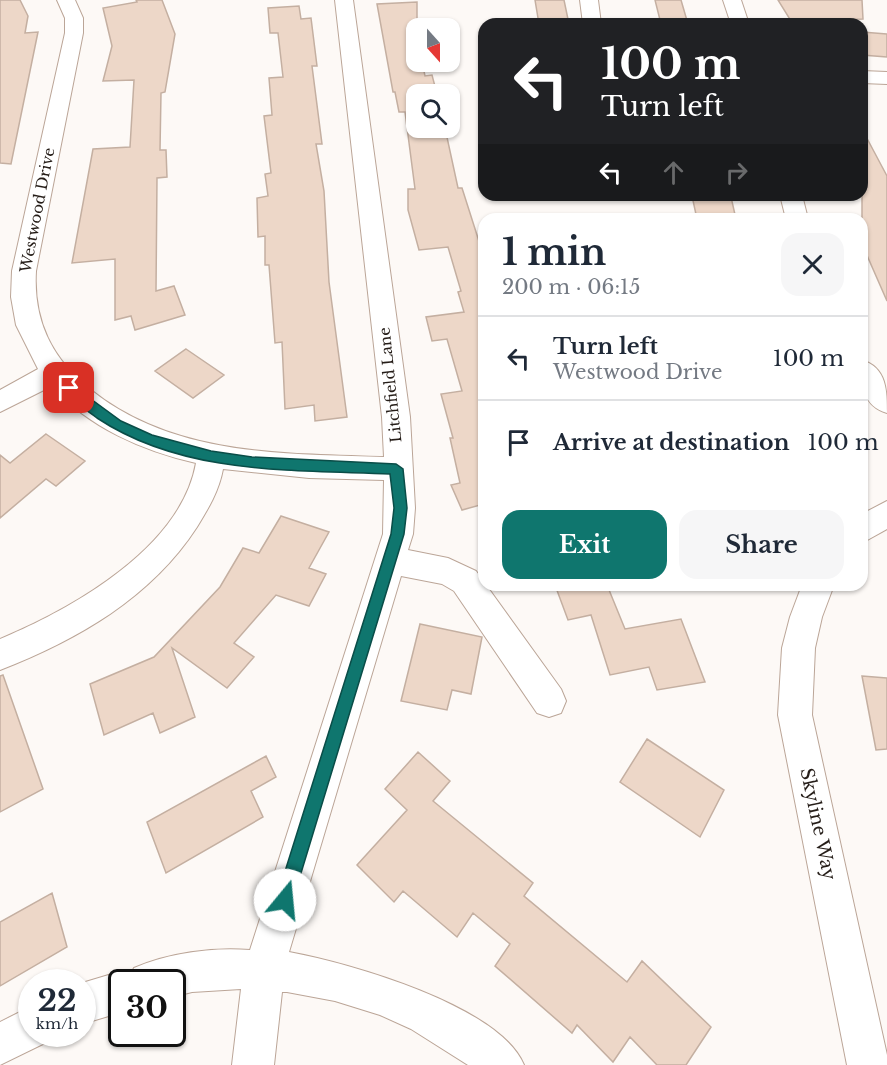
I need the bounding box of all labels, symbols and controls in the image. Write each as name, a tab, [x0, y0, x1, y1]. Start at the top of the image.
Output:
north arrow	[406, 18, 460, 72]
map controls	[406, 18, 460, 138]
text: 100 m	[601, 38, 740, 90]
icon: left	[502, 42, 580, 120]
button: search	[406, 84, 460, 138]
text: Turn left	[601, 90, 724, 123]
street label: Westwood Drive	[15, 146, 58, 275]
icon: left	[594, 156, 627, 189]
icon: ahead	[657, 156, 690, 189]
icon: right	[720, 156, 753, 189]
text: 1 min	[502, 230, 606, 275]
button: close	[781, 233, 844, 296]
text: 200 m · 06:15	[502, 275, 640, 299]
street label: Litchfield Lane	[374, 326, 406, 444]
text: Turn left	[553, 333, 658, 360]
icon: left	[502, 342, 535, 375]
text: 100 m	[773, 345, 844, 372]
text: Westwood Drive	[553, 360, 722, 384]
pin	[43, 362, 94, 413]
icon: arrive	[52, 371, 85, 404]
icon: arrive	[502, 426, 535, 459]
text: Arrive at destination	[553, 429, 790, 456]
text: 100 m	[808, 429, 879, 456]
button: Exit	[502, 510, 667, 579]
button: Share	[679, 510, 844, 579]
street label: Skyline Way	[795, 766, 841, 882]
position arrow	[253, 868, 317, 932]
speed limit sign: 30	[108, 969, 186, 1047]
text: 22	[37, 982, 77, 1019]
text: km/h	[36, 1014, 78, 1033]

